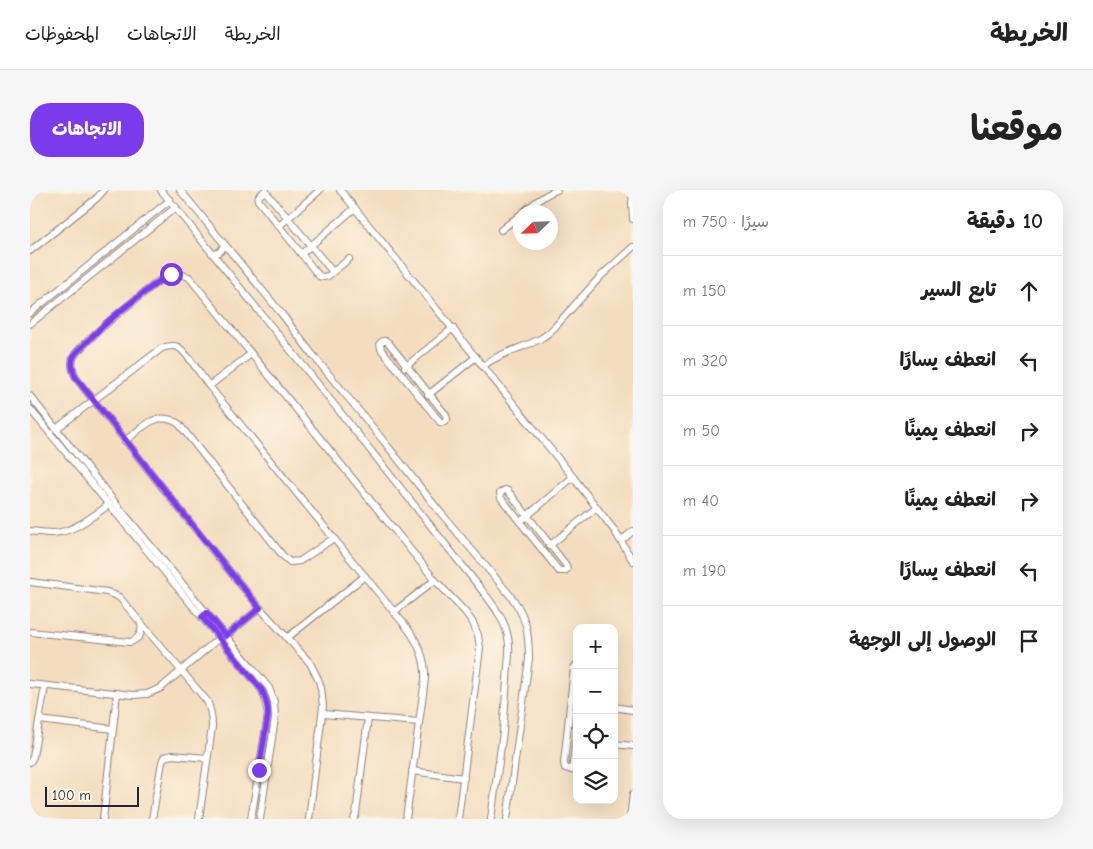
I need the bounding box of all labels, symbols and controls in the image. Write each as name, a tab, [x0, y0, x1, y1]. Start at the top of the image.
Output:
text: الخريطة	[990, 19, 1068, 47]
text: المحفوظات	[25, 24, 99, 45]
text: الاتجاهات	[127, 24, 197, 45]
text: الخريطة	[225, 24, 281, 45]
button: الاتجاهات	[30, 103, 144, 157]
text: موقعنا	[970, 108, 1063, 149]
north arrow	[513, 205, 558, 250]
text: 10 دقيقة	[967, 209, 1043, 233]
text: سيرًا · 750 m	[683, 213, 769, 231]
route start	[160, 263, 183, 286]
icon: ahead	[1015, 277, 1043, 305]
text: تابع السير	[922, 279, 996, 301]
text: 150 m	[683, 282, 726, 300]
icon: left	[1015, 347, 1043, 375]
text: انعطف يسارًا	[899, 349, 996, 371]
text: 320 m	[683, 352, 728, 370]
icon: right	[1015, 417, 1043, 445]
text: انعطف يمينًا	[904, 419, 996, 441]
text: 50 m	[683, 422, 720, 440]
icon: right	[1015, 487, 1043, 515]
text: انعطف يمينًا	[904, 489, 996, 511]
text: 40 m	[683, 492, 719, 510]
icon: left	[1015, 557, 1043, 585]
text: انعطف يسارًا	[899, 559, 996, 581]
text: 190 m	[683, 562, 726, 580]
map controls	[573, 624, 618, 804]
button: +	[573, 624, 618, 669]
icon: arrive	[1015, 627, 1043, 655]
text: الوصول إلى الوجهة	[849, 629, 996, 651]
button: −	[573, 669, 618, 714]
button: locate	[573, 714, 618, 759]
route end	[248, 759, 271, 782]
button: layers	[573, 759, 618, 804]
scale bar	[45, 784, 139, 807]
text: 100 m	[52, 787, 91, 804]

